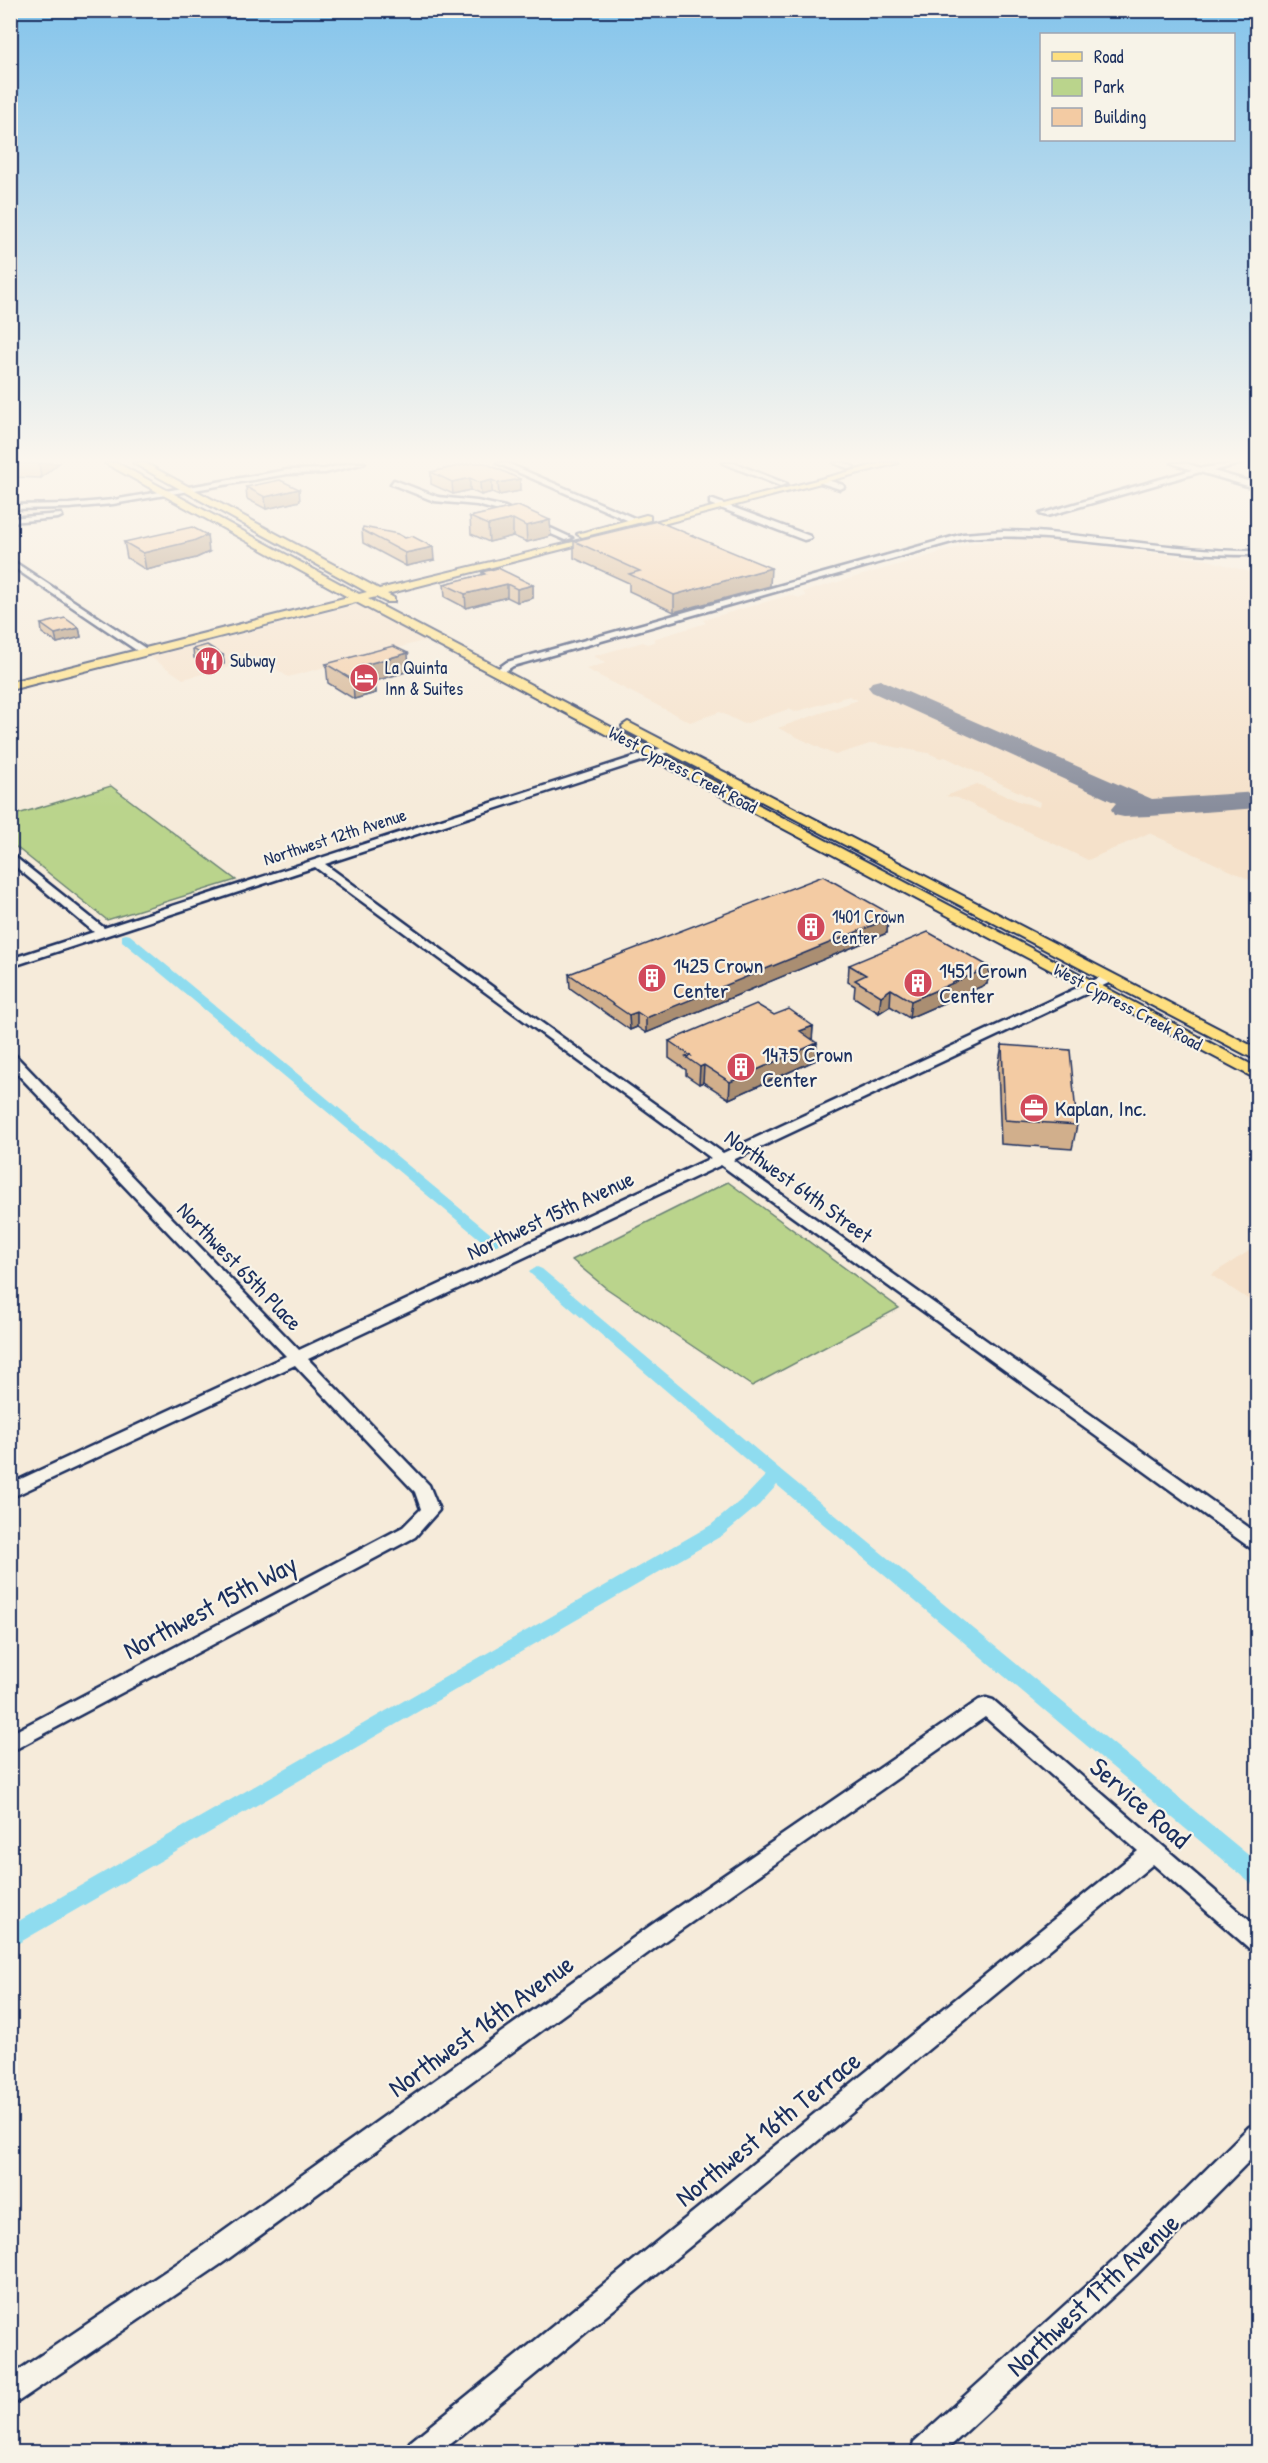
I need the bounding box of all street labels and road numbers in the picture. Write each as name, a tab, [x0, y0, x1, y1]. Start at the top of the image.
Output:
street label: West Cypress Creek Road	[605, 720, 762, 819]
street label: Northwest 12th Avenue	[260, 802, 409, 871]
street label: West Cypress Creek Road	[1050, 957, 1207, 1056]
street label: Northwest 64th Street	[719, 1122, 879, 1250]
street label: Northwest 15th Avenue	[462, 1163, 639, 1267]
street label: Northwest 65th Place	[171, 1195, 309, 1337]
street label: Northwest 15th Way	[116, 1545, 303, 1668]
street label: Service Road	[1083, 1749, 1199, 1856]
street label: Northwest 16th Avenue	[380, 1945, 581, 2105]
street label: Northwest 16th Terrace	[667, 2042, 868, 2214]
street label: Northwest 17th Avenue	[998, 2205, 1187, 2384]

